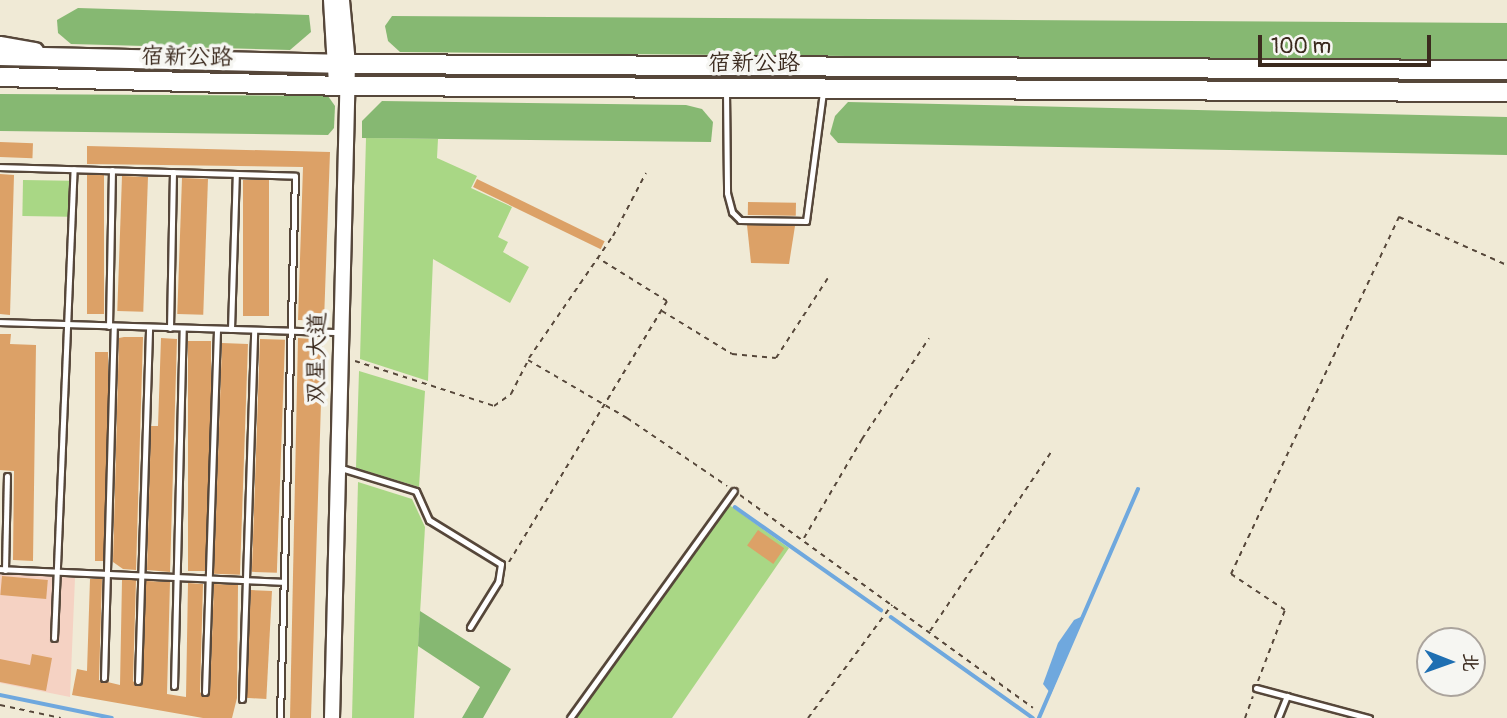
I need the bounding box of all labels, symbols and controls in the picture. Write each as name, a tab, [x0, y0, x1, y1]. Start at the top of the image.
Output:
scale bar	[1262, 21, 1435, 65]
text: 100 m	[1271, 33, 1331, 60]
street label: 宿新公路	[141, 42, 233, 72]
street label: 宿新公路	[708, 49, 800, 77]
street label: 双星大道	[302, 312, 332, 404]
north arrow	[1416, 627, 1486, 697]
text: 北	[1458, 653, 1482, 672]

